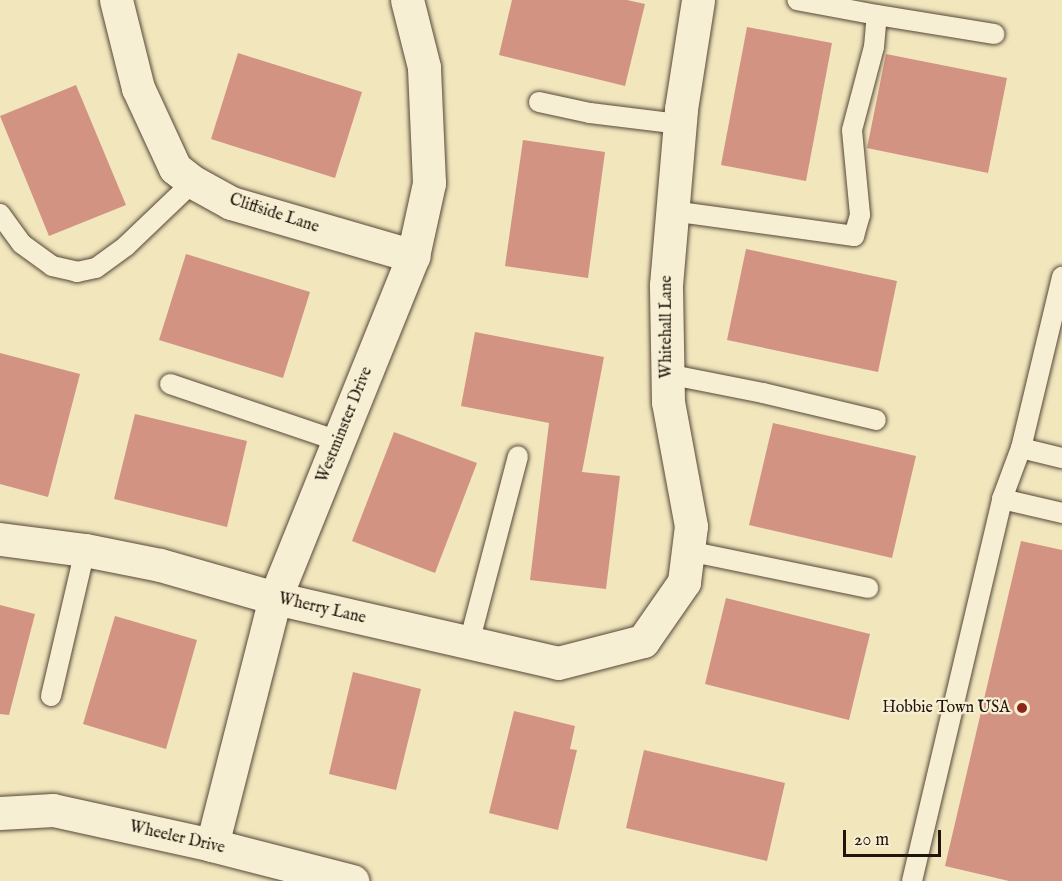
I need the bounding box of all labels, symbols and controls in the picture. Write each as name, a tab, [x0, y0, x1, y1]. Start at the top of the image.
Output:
street label: Cliffside Lane	[227, 191, 321, 237]
street label: Whitehall Lane	[657, 275, 677, 379]
street label: Westminster Drive	[313, 364, 377, 486]
street label: Wherry Lane	[276, 590, 368, 628]
place label: Hobbie Town USA	[882, 698, 1010, 718]
marker: Hobbie Town USA	[1015, 701, 1029, 715]
street label: Wheeler Drive	[127, 818, 227, 858]
scale bar	[846, 818, 944, 856]
text: 20 m	[854, 829, 889, 852]

